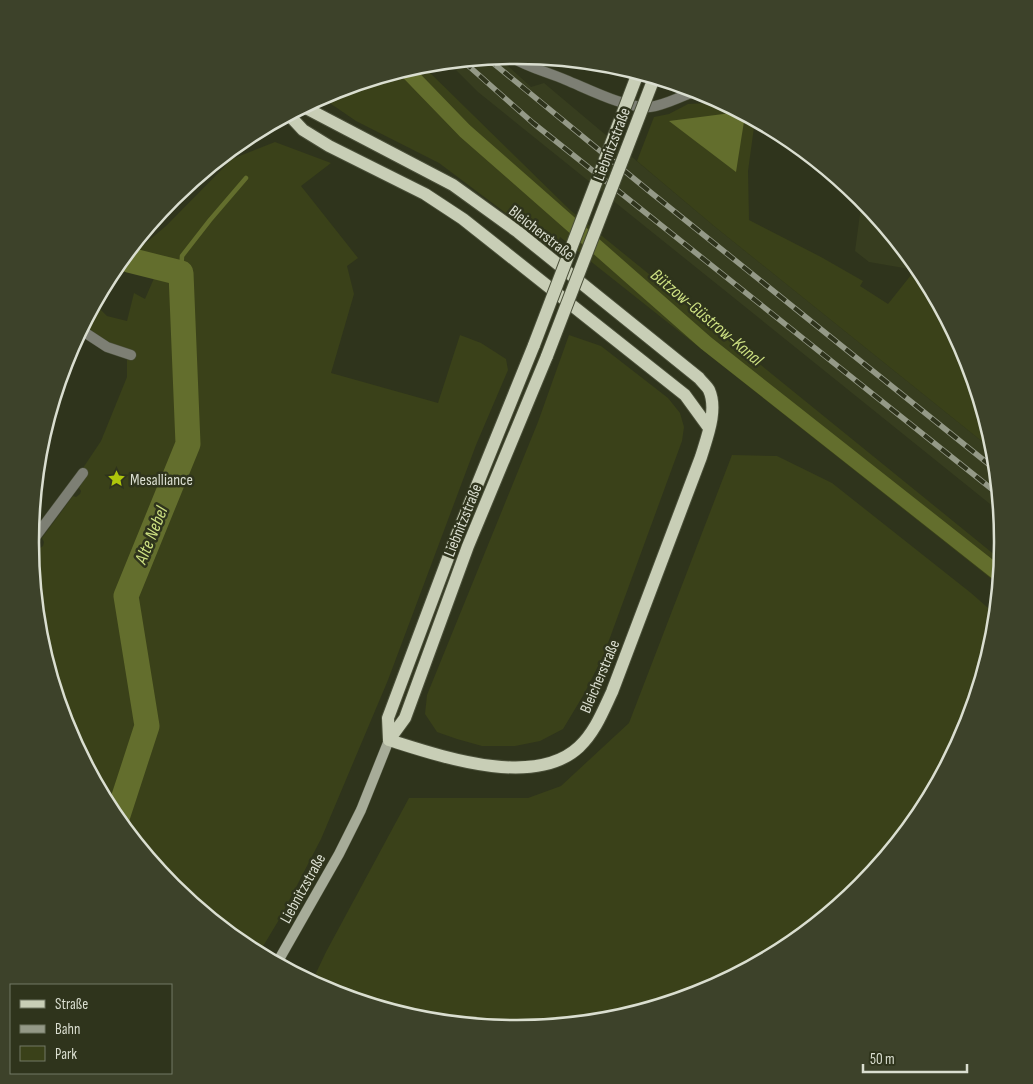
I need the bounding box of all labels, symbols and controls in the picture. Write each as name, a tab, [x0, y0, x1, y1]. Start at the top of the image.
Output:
street label: Liebnitzstraße	[590, 105, 635, 184]
street label: Bleicherstraße	[505, 202, 578, 265]
water label: Bützow-Güstrow-Kanal	[646, 264, 768, 371]
place icon: Mesalliance	[106, 469, 126, 489]
place label: Mesalliance	[130, 471, 193, 490]
street label: Liebnitzstraße	[440, 481, 487, 560]
water label: Alte Nebel	[130, 503, 173, 568]
street label: Bleicherstraße	[576, 637, 624, 716]
street label: Liebnitzstraße	[276, 851, 330, 927]
legend	[10, 984, 172, 1074]
text: Straße	[55, 995, 88, 1014]
text: Bahn	[55, 1020, 80, 1039]
scale bar	[863, 1042, 967, 1074]
text: Park	[55, 1045, 77, 1064]
text: 50 m	[870, 1050, 895, 1069]

